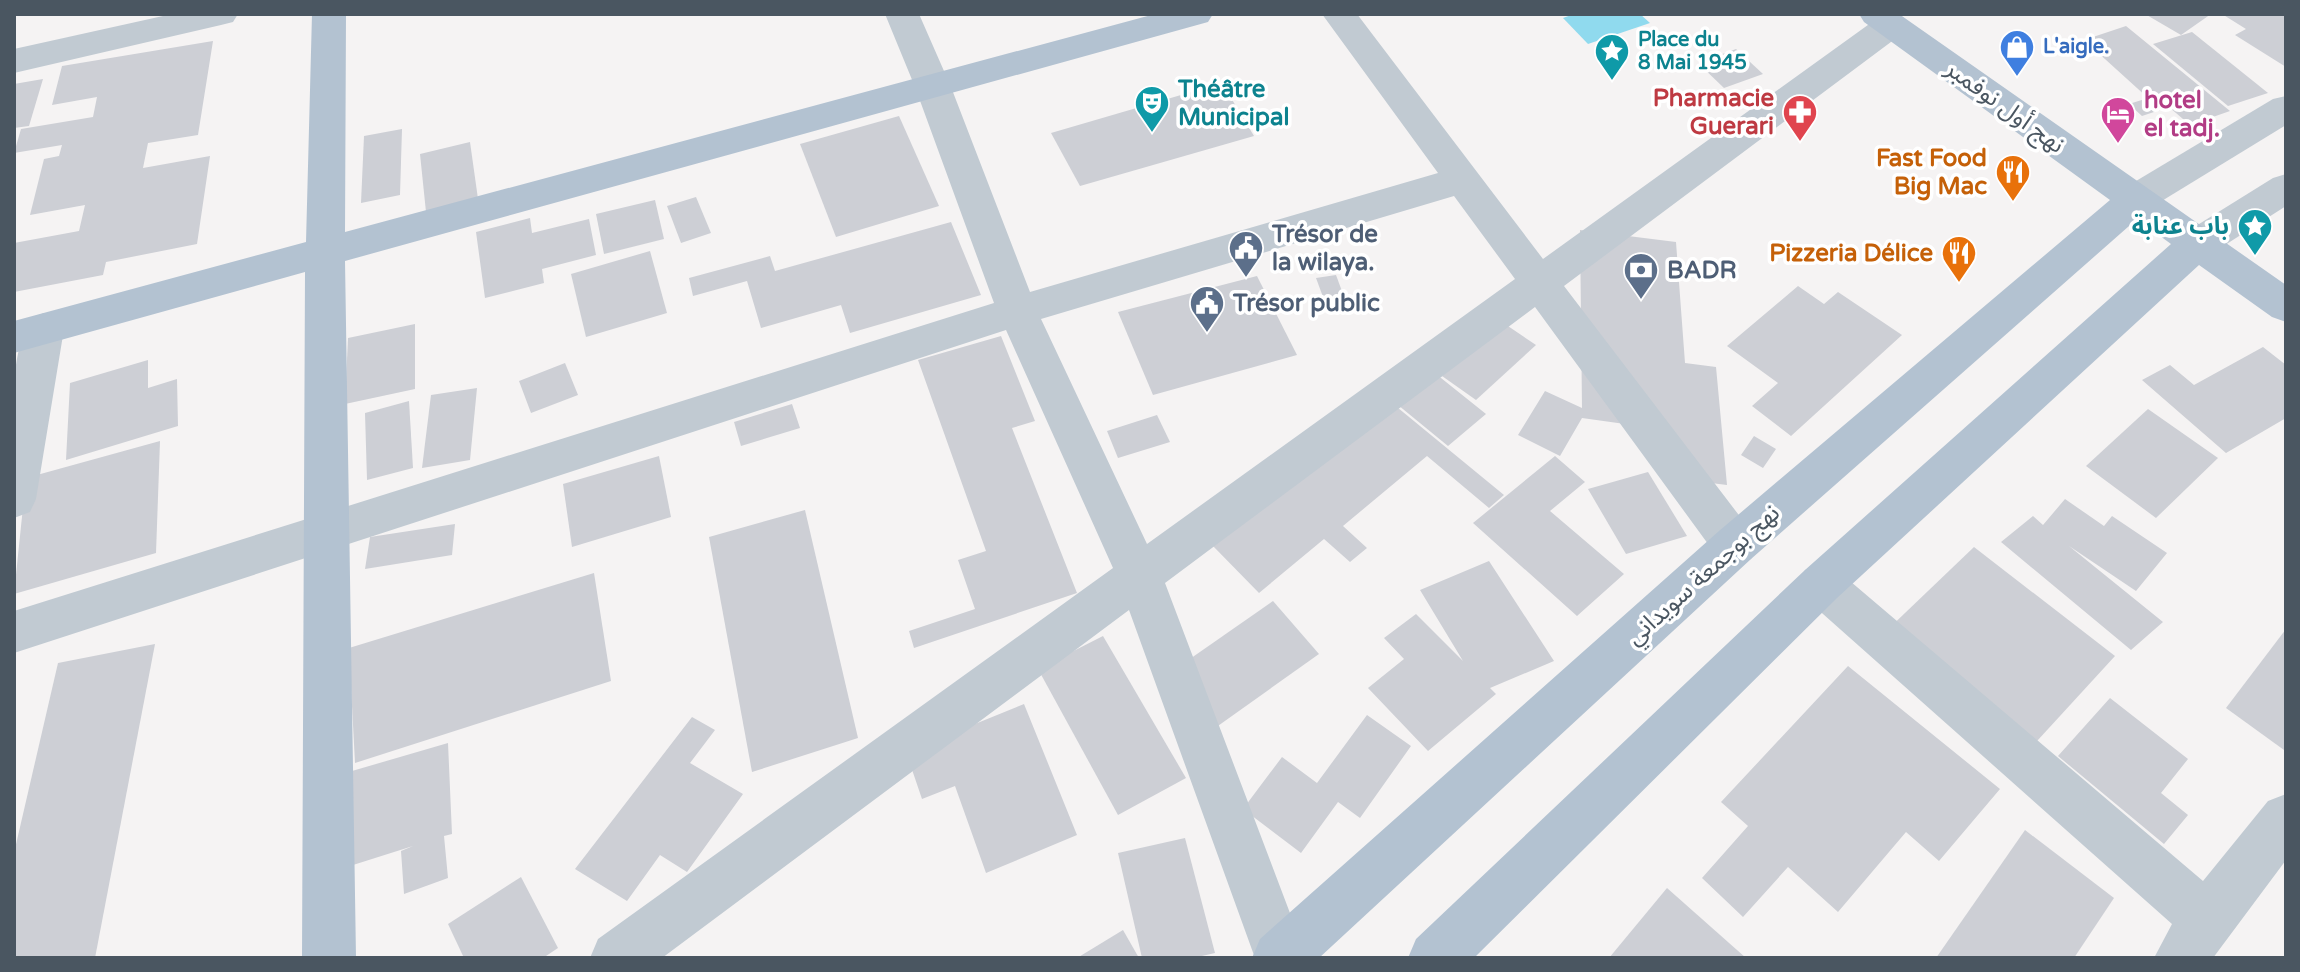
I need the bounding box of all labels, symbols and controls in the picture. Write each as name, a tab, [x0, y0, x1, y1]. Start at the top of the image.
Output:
place label: Place du 8 Mai 1945	[1638, 28, 1747, 75]
shop icon: L'aigle.	[1998, 28, 2036, 78]
place icon: Place du 8 Mai 1945	[1593, 32, 1631, 82]
place label: L'aigle.	[2043, 35, 2109, 59]
street label: نهج أول نوفمبر	[1938, 52, 2071, 161]
place label: Théâtre Municipal	[1177, 75, 1289, 132]
theatre icon: Théâtre Municipal	[1133, 84, 1171, 134]
place label: Pharmacie Guerari	[1653, 84, 1774, 141]
place label: hotel el tadj.	[2144, 86, 2220, 143]
pharmacy icon: Pharmacie Guerari	[1781, 93, 1819, 143]
hotel icon: hotel el tadj.	[2099, 95, 2137, 145]
place label: Fast Food Big Mac	[1876, 144, 1987, 201]
restaurant icon: Fast Food Big Mac	[1994, 153, 2032, 203]
place icon: باب عنابة	[2236, 207, 2274, 257]
place label: باب عنابة	[2132, 212, 2229, 241]
place label: Trésor de la wilaya.	[1271, 220, 1378, 277]
public building icon: Trésor de la wilaya.	[1227, 229, 1265, 279]
restaurant icon: Pizzeria Délice	[1940, 234, 1978, 284]
place label: Pizzeria Délice	[1769, 239, 1933, 268]
bank icon: BADR	[1622, 251, 1660, 301]
place label: BADR	[1667, 256, 1737, 285]
public building icon: Trésor public	[1188, 284, 1226, 334]
place label: Trésor public	[1232, 289, 1380, 318]
street label: نهج بوجمعة سويداني	[1620, 498, 1788, 654]

